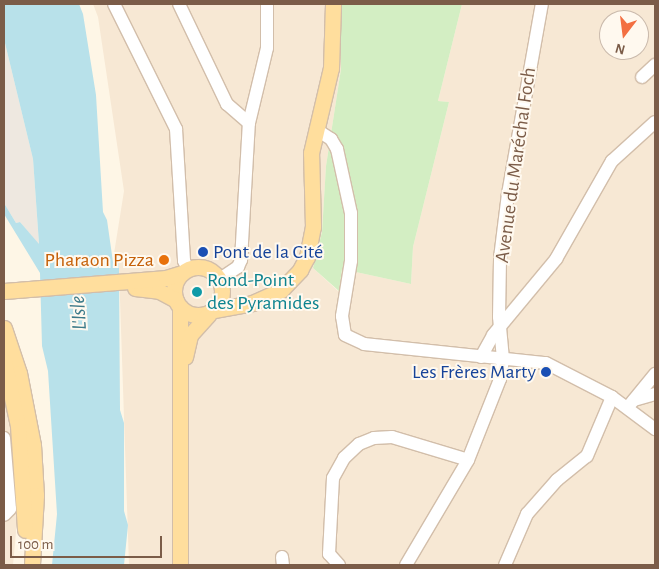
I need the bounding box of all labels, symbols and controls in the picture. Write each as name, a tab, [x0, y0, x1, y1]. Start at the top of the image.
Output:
north arrow	[599, 10, 649, 60]
text: N	[614, 41, 627, 57]
street label: Avenue du Maréchal Foch	[490, 66, 542, 264]
place label: Pont de la Cité	[213, 240, 323, 264]
marker: Pont de la Cité	[197, 246, 209, 258]
place label: Pharaon Pizza	[44, 248, 154, 272]
marker: Pharaon Pizza	[158, 254, 170, 266]
place label: Rond-Point des Pyramides	[207, 268, 319, 315]
marker: Rond-Point des Pyramides	[191, 286, 203, 298]
water label: L'Isle	[65, 295, 93, 331]
place label: Les Frères Marty	[412, 360, 536, 384]
marker: Les Frères Marty	[540, 366, 552, 378]
scale bar	[12, 526, 165, 558]
text: 100 m	[18, 537, 53, 552]

